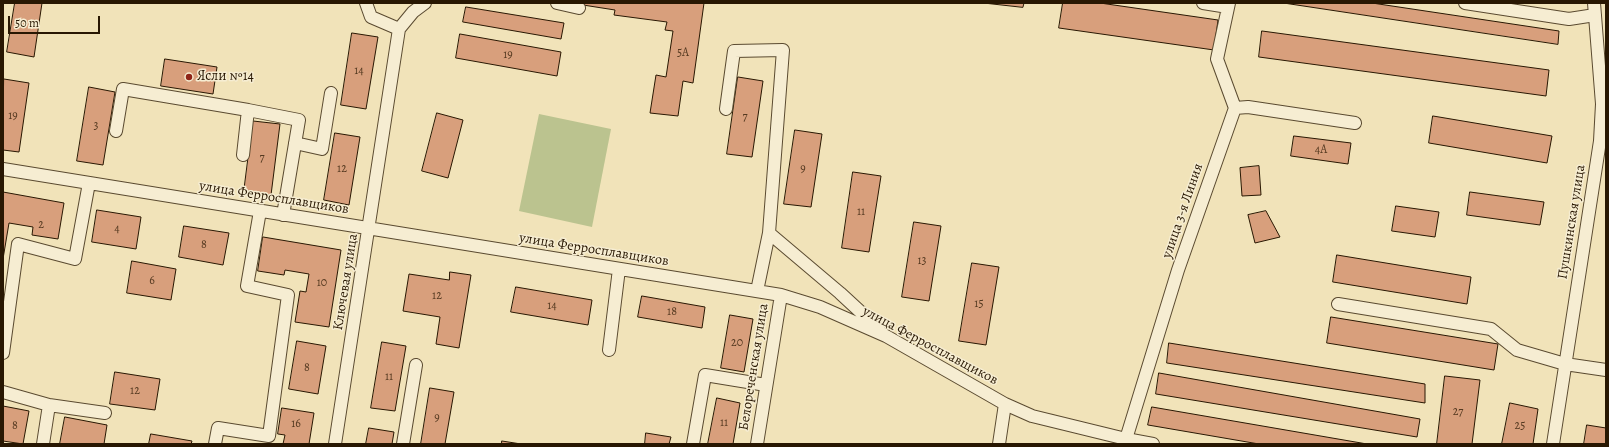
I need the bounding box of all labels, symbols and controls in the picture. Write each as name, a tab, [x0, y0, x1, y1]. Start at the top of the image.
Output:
scale bar	[10, 8, 102, 34]
text: 50 m	[15, 15, 39, 31]
house number: 5А	[677, 46, 689, 60]
house number: 19	[503, 48, 513, 62]
house number: 14	[354, 64, 364, 78]
place label: Ясли №14	[197, 69, 254, 85]
marker: Ясли №14	[184, 72, 194, 82]
house number: 19	[8, 109, 18, 123]
house number: 7	[742, 110, 748, 124]
house number: 3	[94, 119, 98, 133]
house number: 4А	[1315, 143, 1327, 157]
house number: 7	[259, 151, 265, 165]
street label: улица 3-я Линия	[1159, 161, 1207, 261]
house number: 12	[337, 162, 347, 176]
house number: 9	[800, 162, 806, 176]
street label: Пушкинская улица	[1555, 164, 1589, 280]
street label: улица Ферросплавщиков	[198, 178, 350, 218]
house number: 11	[857, 205, 865, 219]
house number: 2	[38, 218, 44, 232]
house number: 4	[114, 222, 120, 236]
street label: улица Ферросплавщиков	[518, 230, 670, 270]
street label: Ключевая улица	[330, 232, 362, 332]
house number: 8	[201, 238, 207, 252]
house number: 13	[917, 254, 927, 268]
house number: 6	[149, 274, 155, 288]
house number: 10	[317, 276, 327, 290]
house number: 12	[432, 289, 442, 303]
house number: 15	[974, 297, 984, 311]
house number: 14	[547, 299, 557, 313]
street label: Белореченская улица	[736, 302, 772, 432]
street label: улица Ферросплавщиков	[859, 303, 1001, 389]
house number: 18	[667, 305, 677, 319]
house number: 20	[731, 336, 743, 350]
house number: 8	[304, 361, 310, 375]
house number: 11	[385, 370, 393, 384]
house number: 12	[130, 384, 140, 398]
house number: 27	[1453, 405, 1463, 419]
house number: 9	[434, 411, 440, 425]
house number: 11	[720, 416, 728, 430]
house number: 16	[291, 417, 301, 431]
house number: 8	[12, 419, 18, 433]
house number: 25	[1515, 419, 1525, 433]

